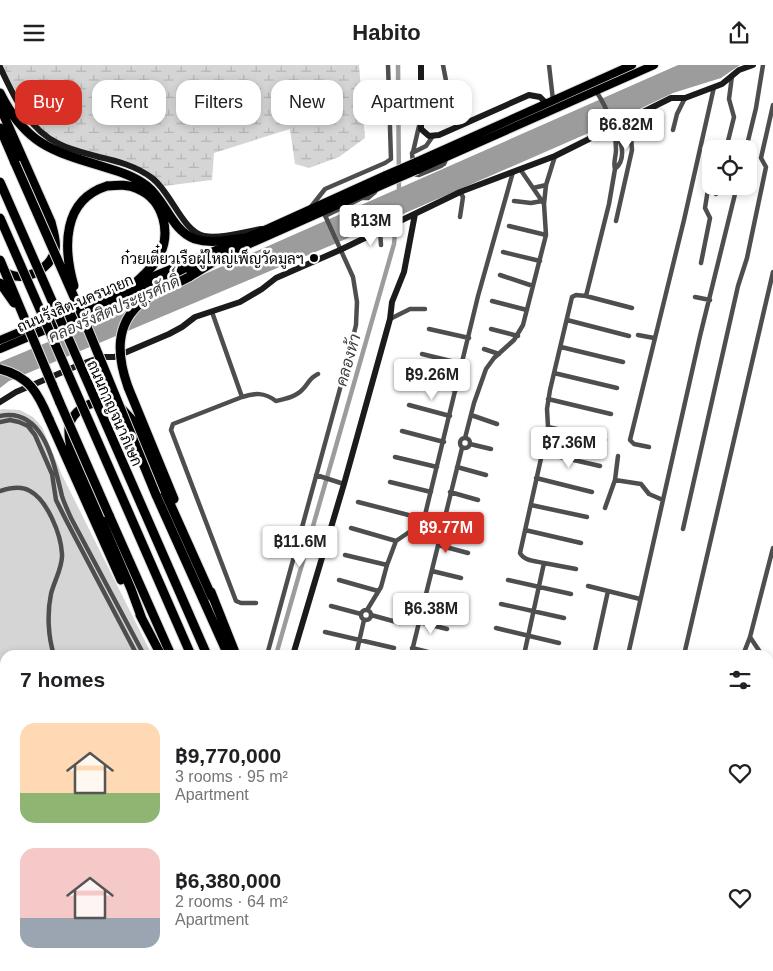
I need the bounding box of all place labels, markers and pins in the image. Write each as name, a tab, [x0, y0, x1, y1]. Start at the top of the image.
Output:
pin: ฿6.82M	[585, 109, 667, 151]
pin: ฿13M	[341, 205, 401, 247]
place label: ก๋วยเตี๋ยวเรือผู้ใหญ่เพ็ญวัดมูลฯ	[121, 244, 304, 269]
marker: ก๋วยเตี๋ยวเรือผู้ใหญ่เพ็ญวัดมูลฯ	[308, 252, 320, 264]
pin: ฿9.26M	[391, 359, 473, 401]
pin: ฿7.36M	[528, 427, 610, 469]
pin: ฿9.77M	[405, 511, 487, 554]
pin: ฿11.6M	[259, 525, 341, 568]
pin: ฿6.38M	[390, 593, 472, 635]

